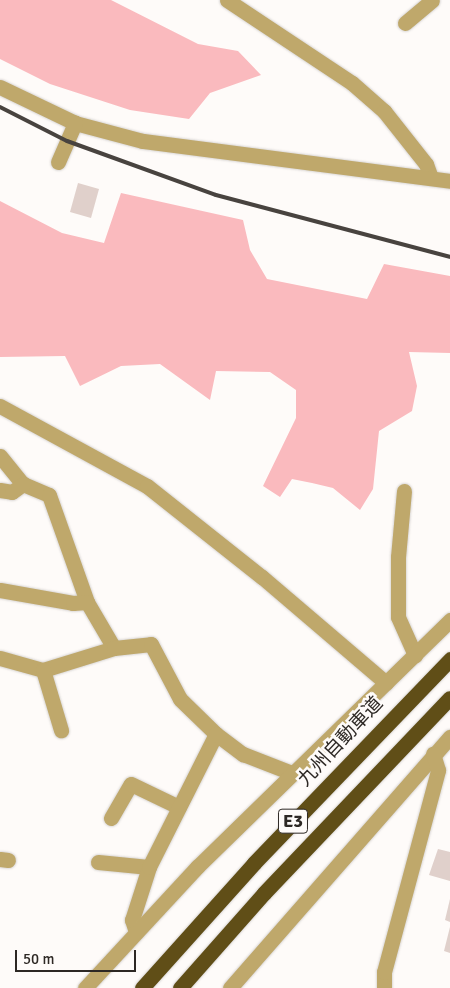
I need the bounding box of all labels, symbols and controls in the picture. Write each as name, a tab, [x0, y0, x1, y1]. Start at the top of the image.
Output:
street label: 九州自動車道	[294, 693, 388, 791]
road number: E3	[277, 806, 309, 836]
scale bar	[18, 940, 139, 972]
text: 50 m	[23, 950, 54, 968]

